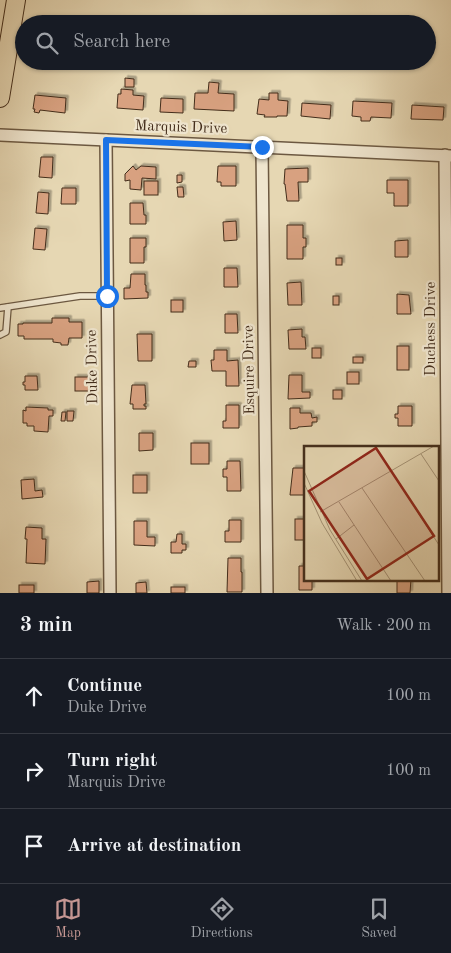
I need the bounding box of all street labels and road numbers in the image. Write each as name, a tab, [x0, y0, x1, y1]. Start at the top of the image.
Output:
street label: Marquis Drive	[135, 119, 228, 137]
street label: Duchess Drive	[424, 282, 439, 376]
street label: Esquire Drive	[242, 325, 258, 415]
street label: Duke Drive	[85, 329, 101, 404]

